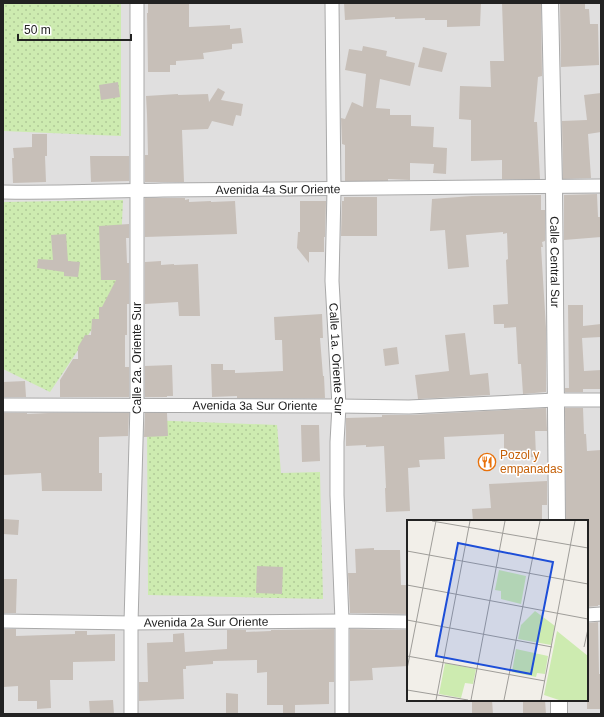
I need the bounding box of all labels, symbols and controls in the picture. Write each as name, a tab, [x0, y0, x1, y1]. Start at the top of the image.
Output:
scale bar	[18, 16, 131, 42]
text: 50 m	[24, 23, 51, 37]
street label: Avenida 4a Sur Oriente	[216, 182, 341, 197]
street label: Calle Central Sur	[547, 216, 562, 308]
street label: Calle 2a. Oriente Sur	[130, 302, 144, 414]
street label: Calle 1a. Oriente Sur	[326, 302, 346, 415]
street label: Avenida 3a Sur Oriente	[193, 399, 318, 413]
place label: Pozol y empanadas	[500, 448, 563, 476]
restaurant icon: Pozol y empanadas	[477, 452, 497, 472]
inset map	[407, 520, 588, 701]
street label: Avenida 2a Sur Oriente	[144, 615, 269, 630]

